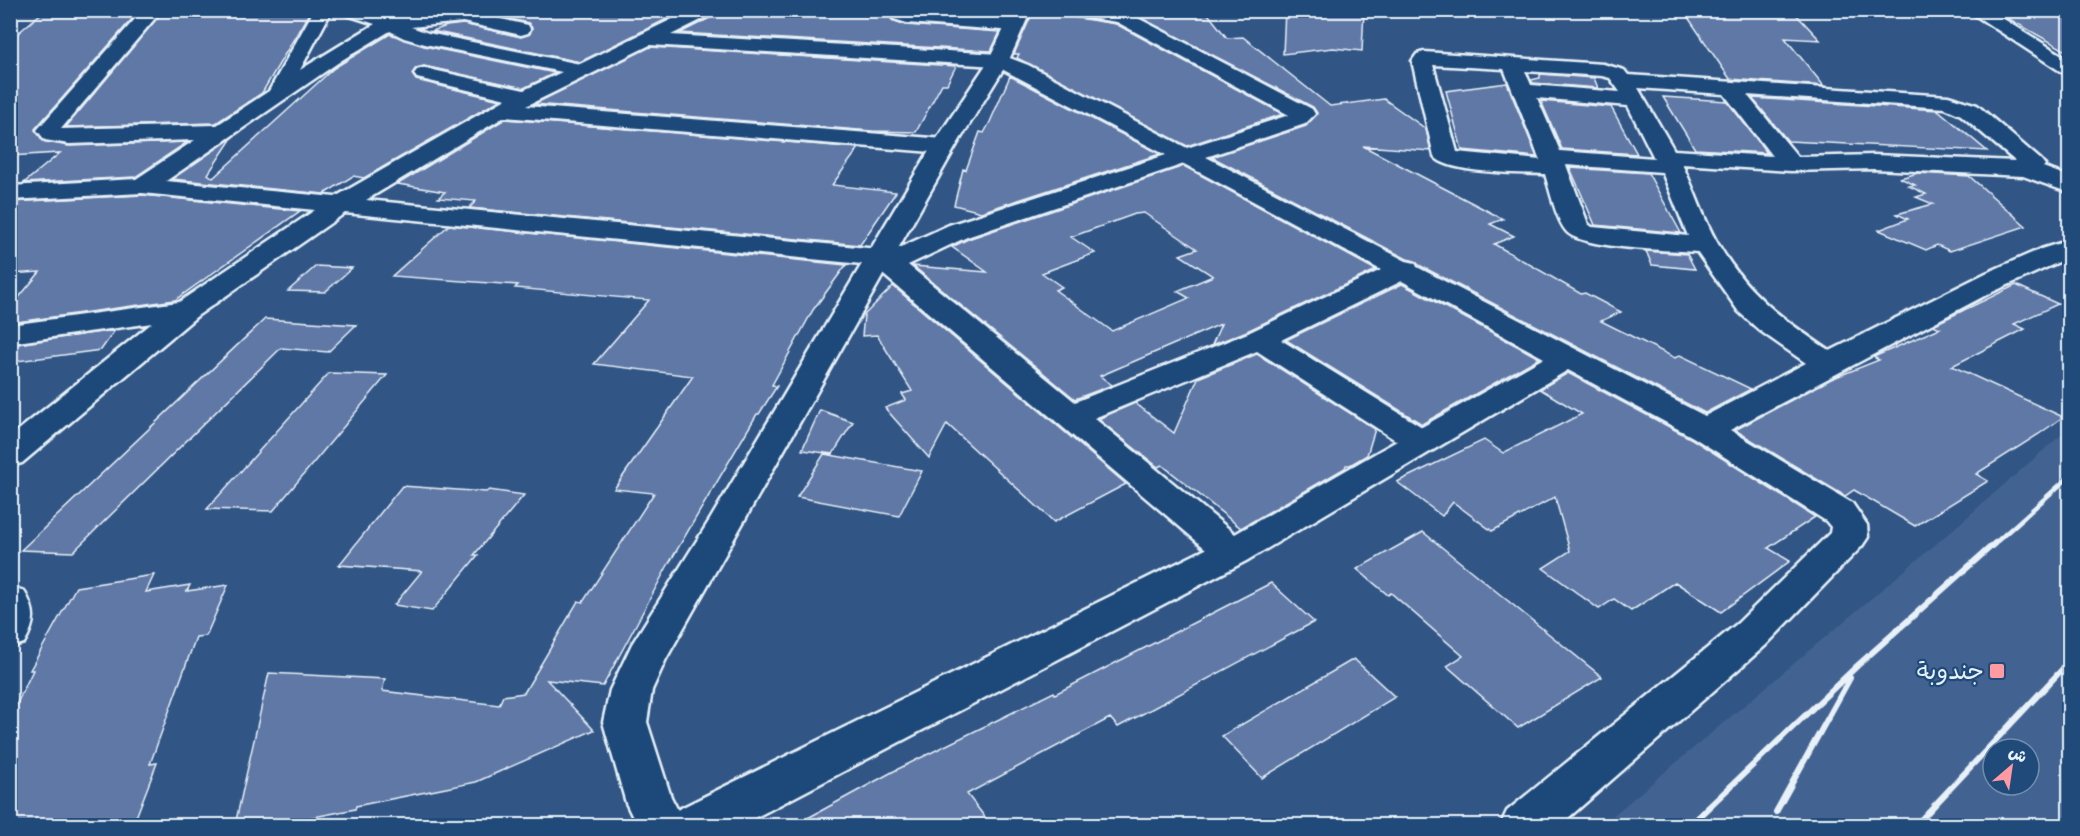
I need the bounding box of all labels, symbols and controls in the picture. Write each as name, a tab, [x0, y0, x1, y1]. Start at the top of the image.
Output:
place label: جندوبة	[1917, 654, 1984, 686]
marker: جندوبة	[1988, 662, 2006, 680]
north arrow	[1981, 737, 2041, 797]
text: ش	[2005, 740, 2031, 768]

